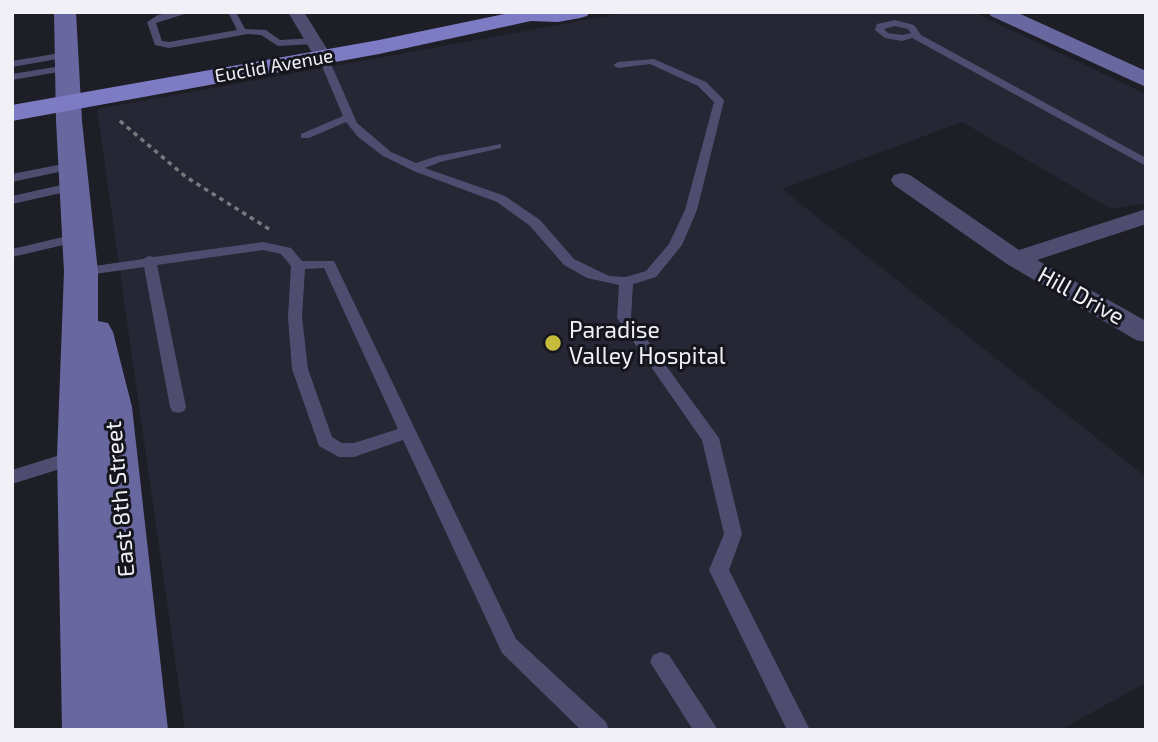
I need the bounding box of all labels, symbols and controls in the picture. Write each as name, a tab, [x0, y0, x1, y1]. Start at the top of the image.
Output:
street label: Euclid Avenue	[213, 44, 335, 88]
street label: Hill Drive	[1033, 261, 1129, 331]
place label: Paradise Valley Hospital	[569, 316, 726, 370]
marker: Paradise Valley Hospital	[543, 333, 563, 353]
street label: East 8th Street	[99, 420, 141, 578]

